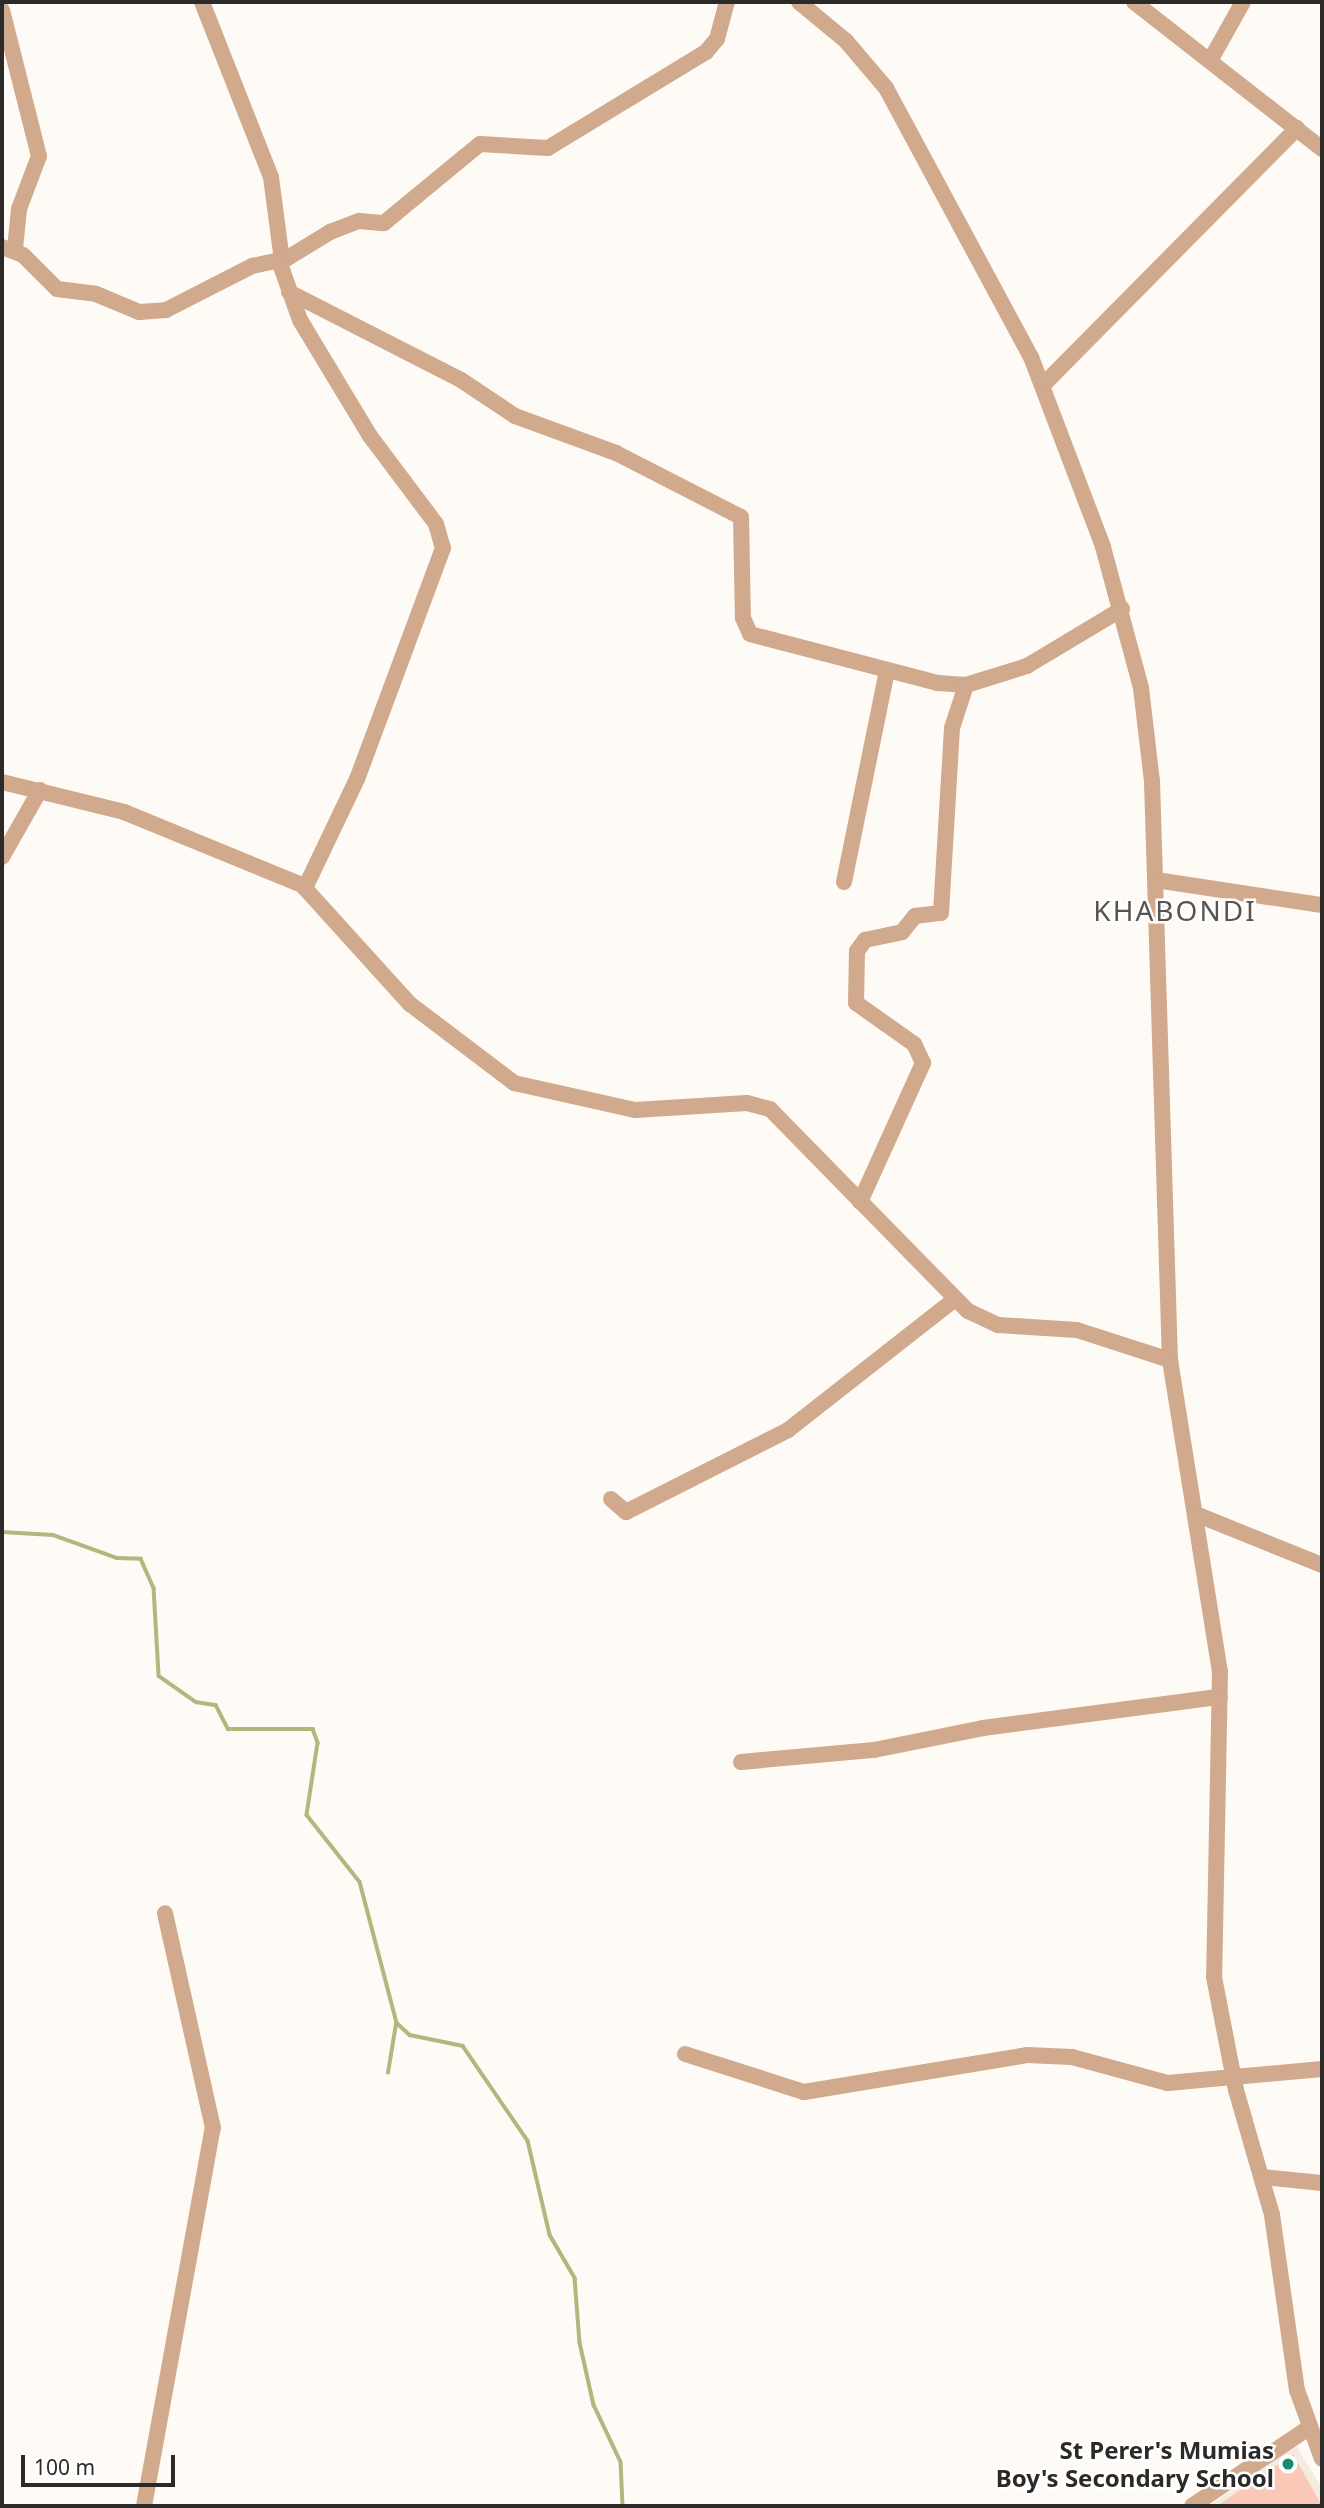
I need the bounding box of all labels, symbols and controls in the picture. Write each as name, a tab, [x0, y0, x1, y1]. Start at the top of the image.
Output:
district label: KHABONDI	[1094, 893, 1256, 927]
place label: St Perer's Mumias Boy's Secondary School	[996, 2436, 1274, 2492]
scale bar	[24, 2442, 178, 2486]
text: 100 m	[34, 2453, 95, 2481]
marker: St Perer's Mumias Boy's Secondary School	[1280, 2456, 1296, 2472]

